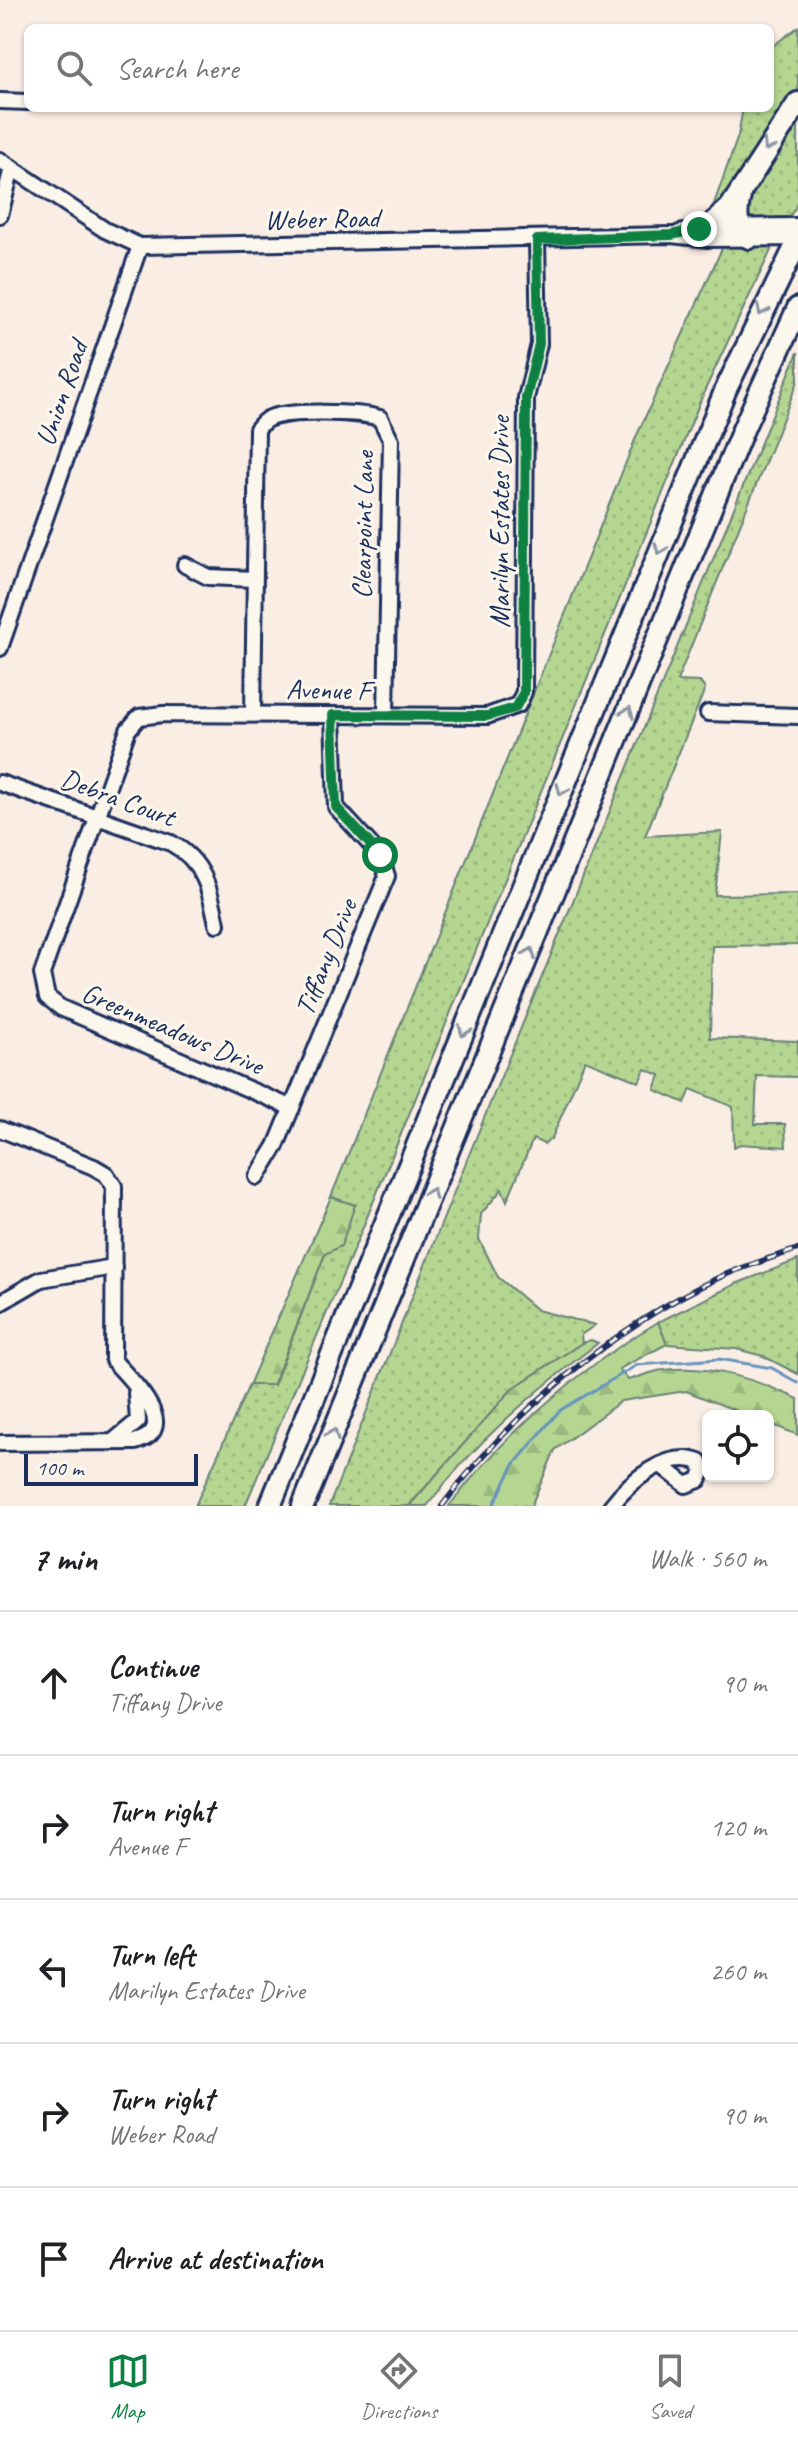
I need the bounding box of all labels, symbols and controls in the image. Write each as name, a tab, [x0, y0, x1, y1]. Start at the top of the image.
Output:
search box	[24, 24, 774, 112]
icon: search	[52, 46, 96, 90]
text: Search here	[116, 49, 238, 87]
one-way arrow	[762, 138, 777, 152]
street label: Weber Road	[264, 200, 384, 237]
route end	[681, 211, 717, 247]
one-way arrow	[756, 302, 772, 317]
street label: Union Road	[27, 332, 97, 450]
street label: Marilyn Estates Drive	[482, 414, 517, 628]
street label: Clearpoint Lane	[344, 449, 381, 599]
one-way arrow	[654, 541, 670, 555]
street label: Avenue F	[286, 671, 376, 708]
one-way arrow	[618, 706, 635, 720]
street label: Debra Court	[56, 761, 182, 835]
one-way arrow	[555, 782, 572, 796]
route start	[362, 837, 398, 873]
street label: Tiffany Drive	[286, 892, 365, 1020]
one-way arrow	[520, 946, 537, 960]
street label: Greenmeadows Drive	[77, 975, 270, 1083]
one-way arrow	[457, 1023, 474, 1037]
one-way arrow	[422, 1187, 438, 1201]
map controls	[702, 1410, 774, 1482]
button: locate	[702, 1410, 774, 1482]
one-way arrow	[323, 1428, 340, 1442]
scale bar	[24, 1450, 198, 1486]
text: 100 m	[36, 1454, 83, 1482]
text: 7 min	[32, 1537, 97, 1580]
text: Walk · 560 m	[649, 1542, 766, 1575]
text: Continue	[108, 1648, 198, 1686]
icon: ahead	[32, 1661, 76, 1705]
text: 90 m	[722, 1667, 766, 1700]
text: Tiffany Drive	[108, 1686, 221, 1719]
text: Turn right	[108, 1792, 213, 1830]
icon: right	[32, 1805, 76, 1849]
text: 120 m	[710, 1811, 766, 1844]
text: Avenue F	[108, 1830, 186, 1863]
text: Turn left	[108, 1936, 195, 1974]
icon: left	[32, 1949, 76, 1993]
text: 260 m	[710, 1955, 766, 1988]
text: Marilyn Estates Drive	[108, 1974, 305, 2007]
text: Turn right	[108, 2080, 213, 2118]
icon: right	[32, 2093, 76, 2137]
text: 90 m	[722, 2099, 766, 2132]
text: Weber Road	[108, 2118, 215, 2151]
icon: arrive	[32, 2237, 76, 2281]
text: Arrive at destination	[108, 2240, 323, 2278]
tab: Map	[106, 2349, 150, 2425]
tab: Directions	[361, 2349, 437, 2425]
tab: Saved	[648, 2349, 692, 2425]

